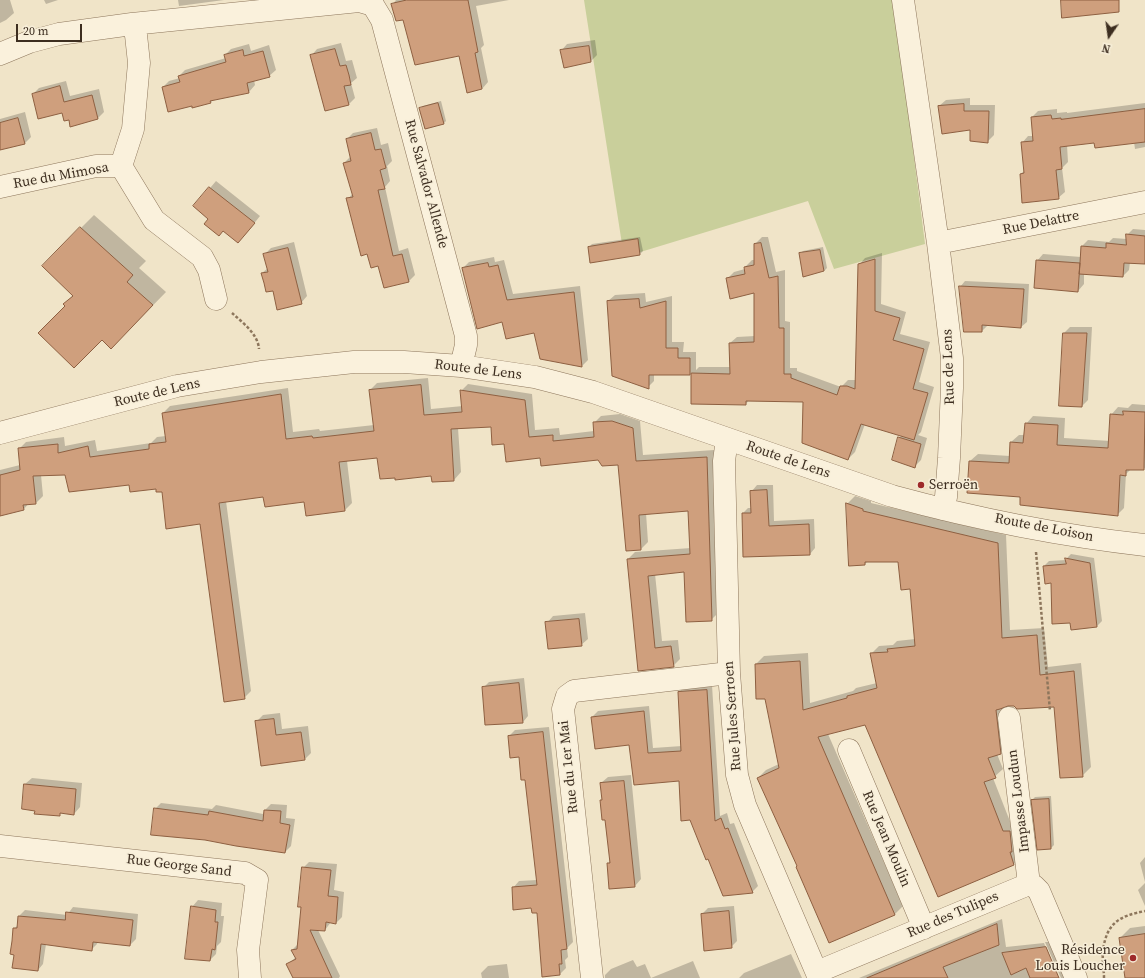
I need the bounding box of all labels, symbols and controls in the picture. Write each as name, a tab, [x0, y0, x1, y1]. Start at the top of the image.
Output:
scale bar	[18, 16, 84, 42]
north arrow	[1089, 16, 1129, 56]
text: 20 m	[23, 23, 49, 39]
text: N	[1101, 40, 1112, 56]
street label: Rue Salvador Allende	[401, 118, 451, 250]
street label: Rue du Mimosa	[12, 159, 110, 193]
street label: Rue Delattre	[1001, 207, 1081, 239]
street label: Rue de Lens	[939, 329, 959, 405]
street label: Route de Lens	[433, 356, 523, 384]
street label: Route de Lens	[112, 375, 202, 411]
street label: Route de Lens	[744, 438, 832, 482]
place label: Serroën	[929, 477, 978, 493]
marker: Serroën	[916, 480, 926, 490]
street label: Route de Loison	[993, 510, 1095, 546]
street label: Rue Jules Serroen	[721, 660, 745, 772]
street label: Rue du 1er Mai	[556, 720, 582, 814]
street label: Impasse Loudun	[1004, 748, 1034, 854]
street label: Rue Jean Moulin	[858, 788, 914, 890]
street label: Rue George Sand	[126, 851, 232, 881]
street label: Rue des Tulipes	[905, 888, 1001, 942]
place label: Résidence Louis Loucher	[1035, 942, 1125, 974]
marker: Résidence Louis Loucher	[1128, 953, 1138, 963]

